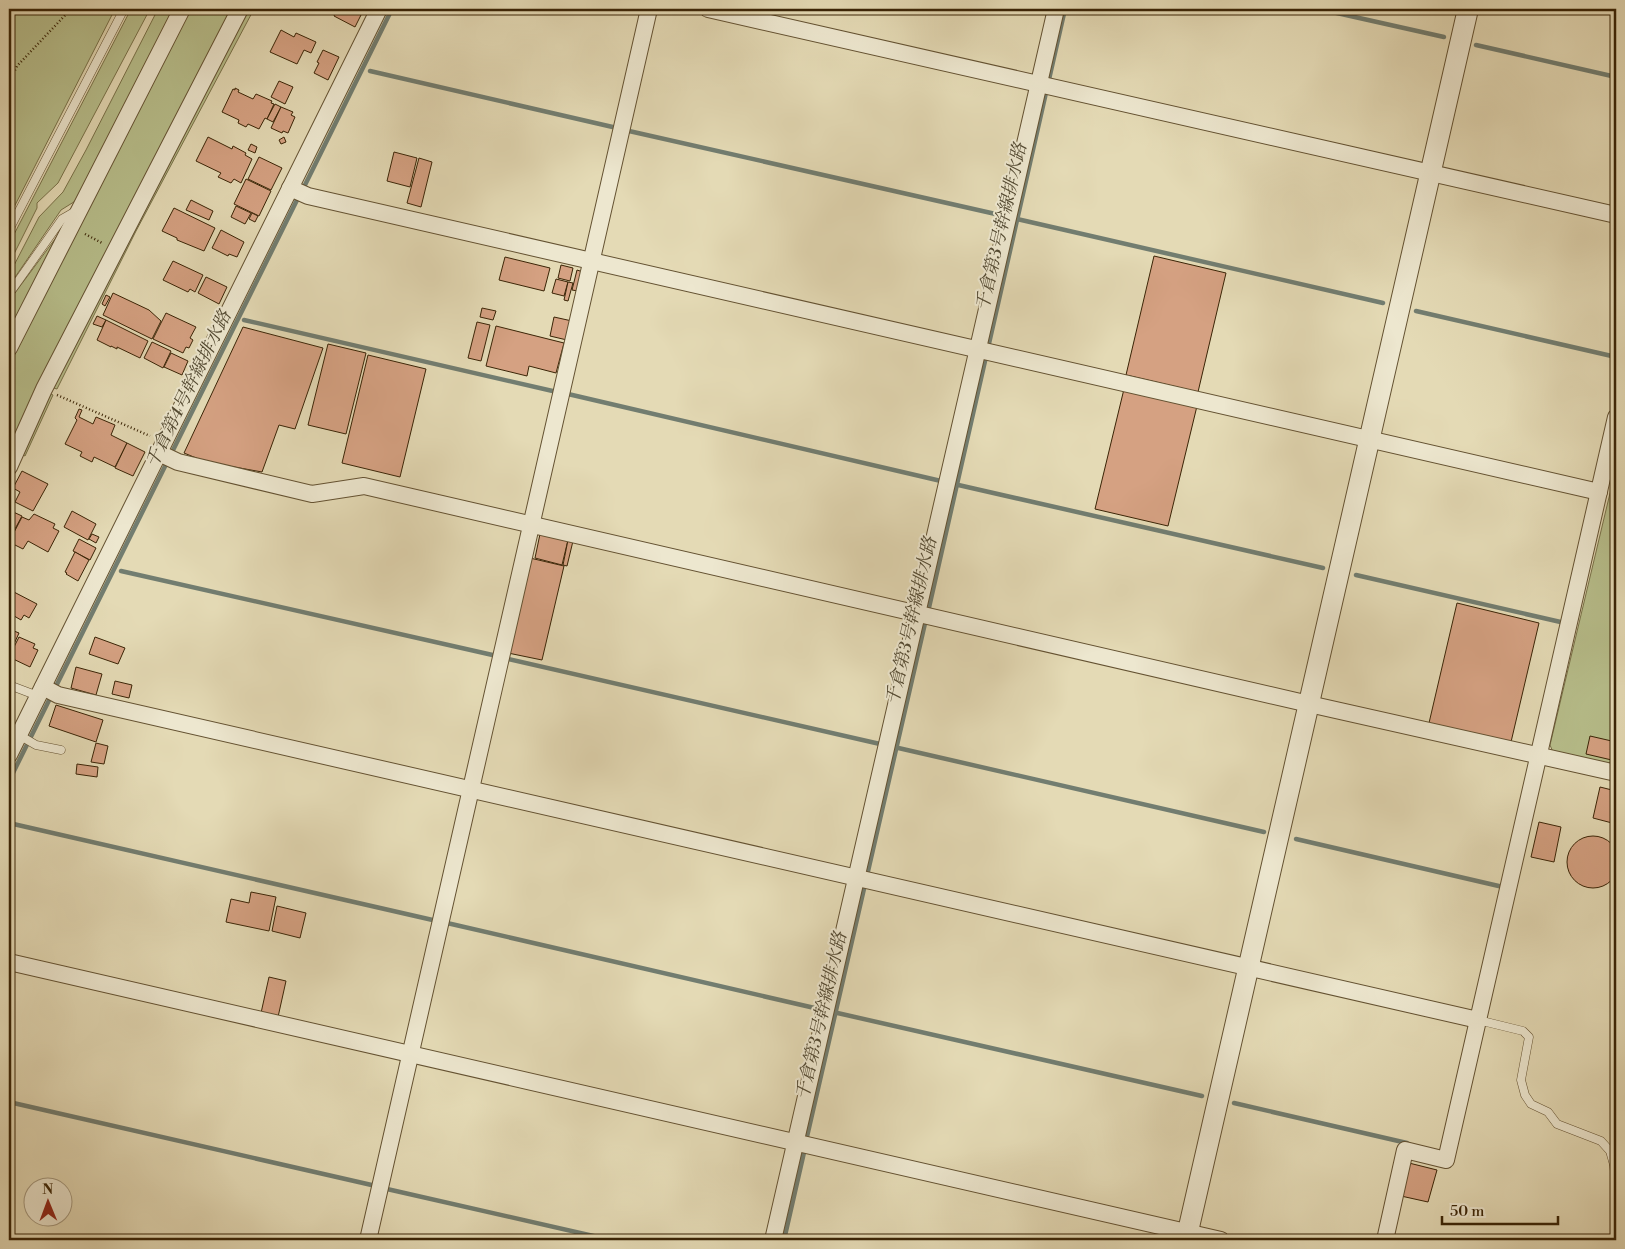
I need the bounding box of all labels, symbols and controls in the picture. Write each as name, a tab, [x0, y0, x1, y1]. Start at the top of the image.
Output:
water label: 千倉第3号幹線排水路	[971, 139, 1032, 313]
water label: 千倉第4号幹線排水路	[140, 305, 237, 472]
water label: 千倉第3号幹線排水路	[881, 533, 942, 707]
water label: 千倉第3号幹線排水路	[791, 928, 852, 1102]
north arrow	[22, 1176, 72, 1226]
text: N	[42, 1181, 53, 1199]
scale bar	[1442, 1194, 1559, 1226]
text: 50 m	[1450, 1202, 1484, 1221]

